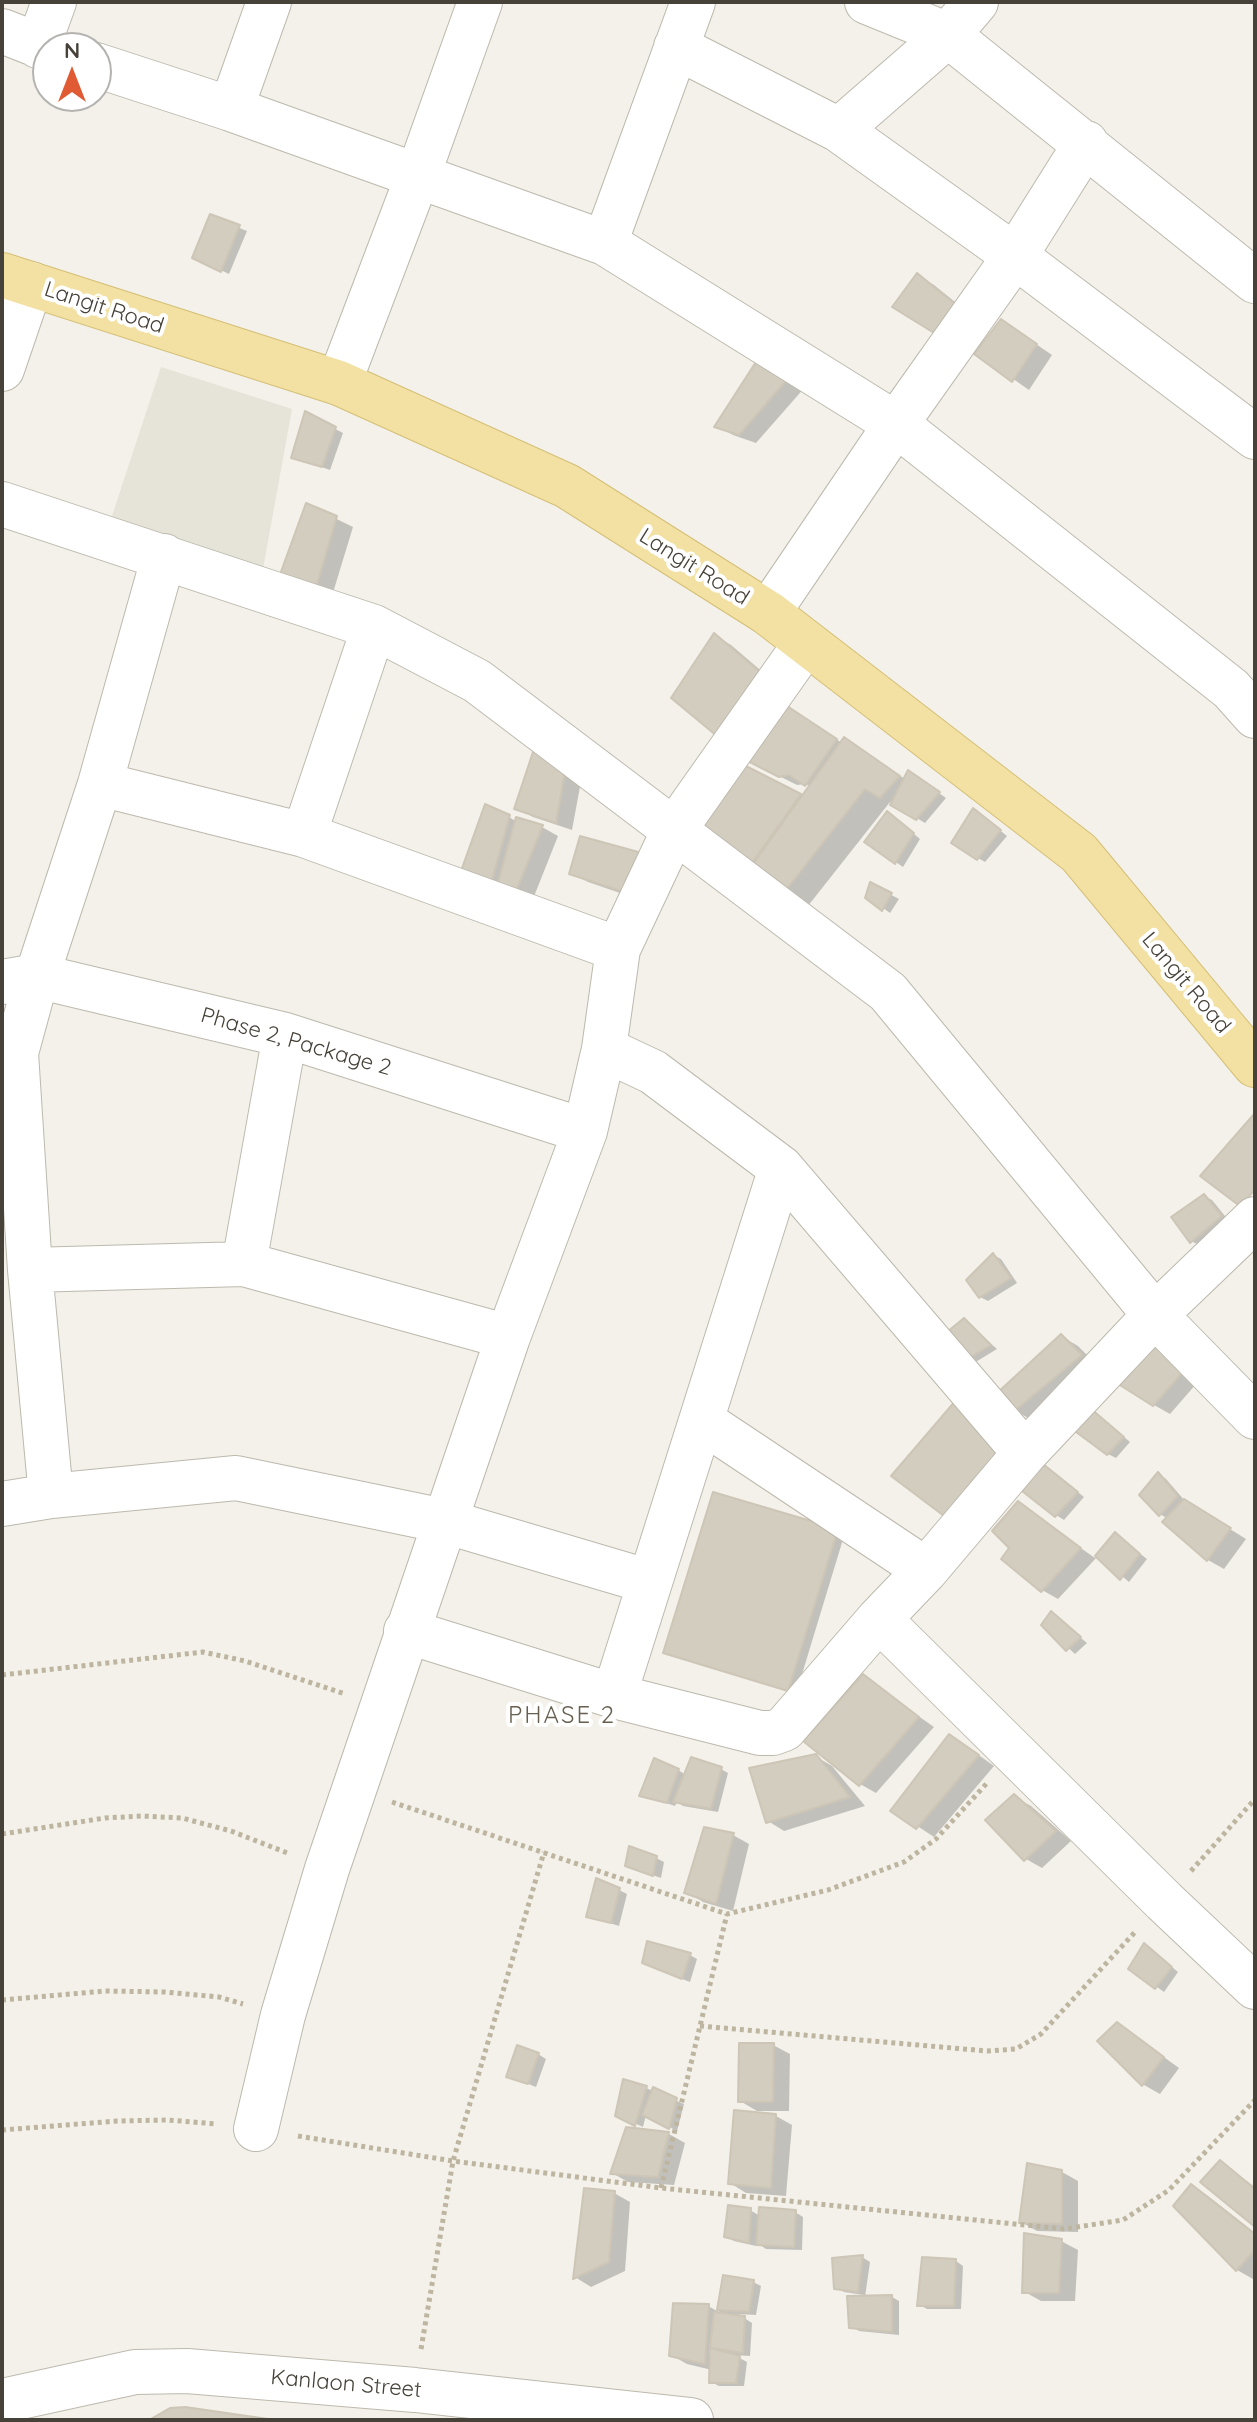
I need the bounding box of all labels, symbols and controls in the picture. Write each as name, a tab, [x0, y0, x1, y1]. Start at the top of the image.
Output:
north arrow	[32, 32, 112, 112]
text: N	[64, 36, 80, 64]
street label: Langit Road	[41, 276, 167, 340]
street label: Langit Road	[634, 523, 754, 611]
street label: Langit Road	[1136, 927, 1236, 1039]
street label: Phase 2, Package 2	[198, 1002, 394, 1082]
district label: PHASE 2	[508, 1702, 616, 1730]
street label: Kanlaon Street	[269, 2364, 423, 2404]

